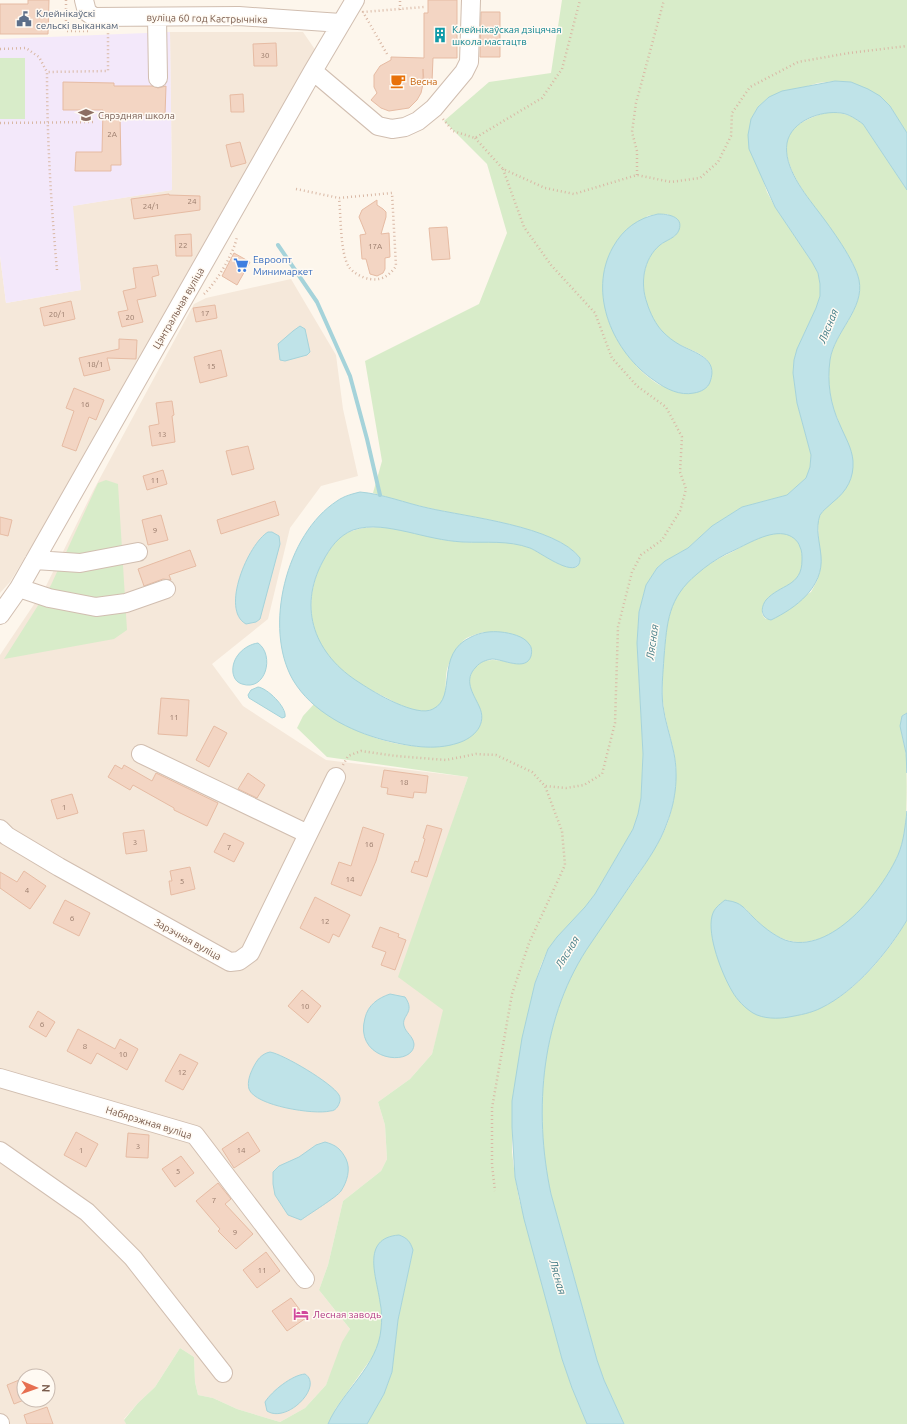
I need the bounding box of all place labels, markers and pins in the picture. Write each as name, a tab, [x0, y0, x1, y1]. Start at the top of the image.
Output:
place label: Клейнікаўскі сельскі выканкам	[36, 8, 118, 31]
public building icon: Клейнікаўскі сельскі выканкам	[15, 10, 33, 28]
place label: Клейнікаўская дзіцячая школа мастацтв	[452, 24, 562, 47]
building icon: Клейнікаўская дзіцячая школа мастацтв	[431, 26, 449, 44]
cafe icon: Весна	[389, 72, 407, 90]
place label: Весна	[410, 76, 438, 87]
school or university icon: Сярэдняя школа	[77, 106, 95, 124]
place label: Сярэдняя школа	[98, 110, 175, 121]
place label: Евроопт Минимаркет	[253, 254, 313, 277]
supermarket icon: Евроопт Минимаркет	[232, 256, 250, 274]
hotel icon: Лесная заводь	[292, 1305, 310, 1323]
place label: Лесная заводь	[313, 1309, 381, 1320]

